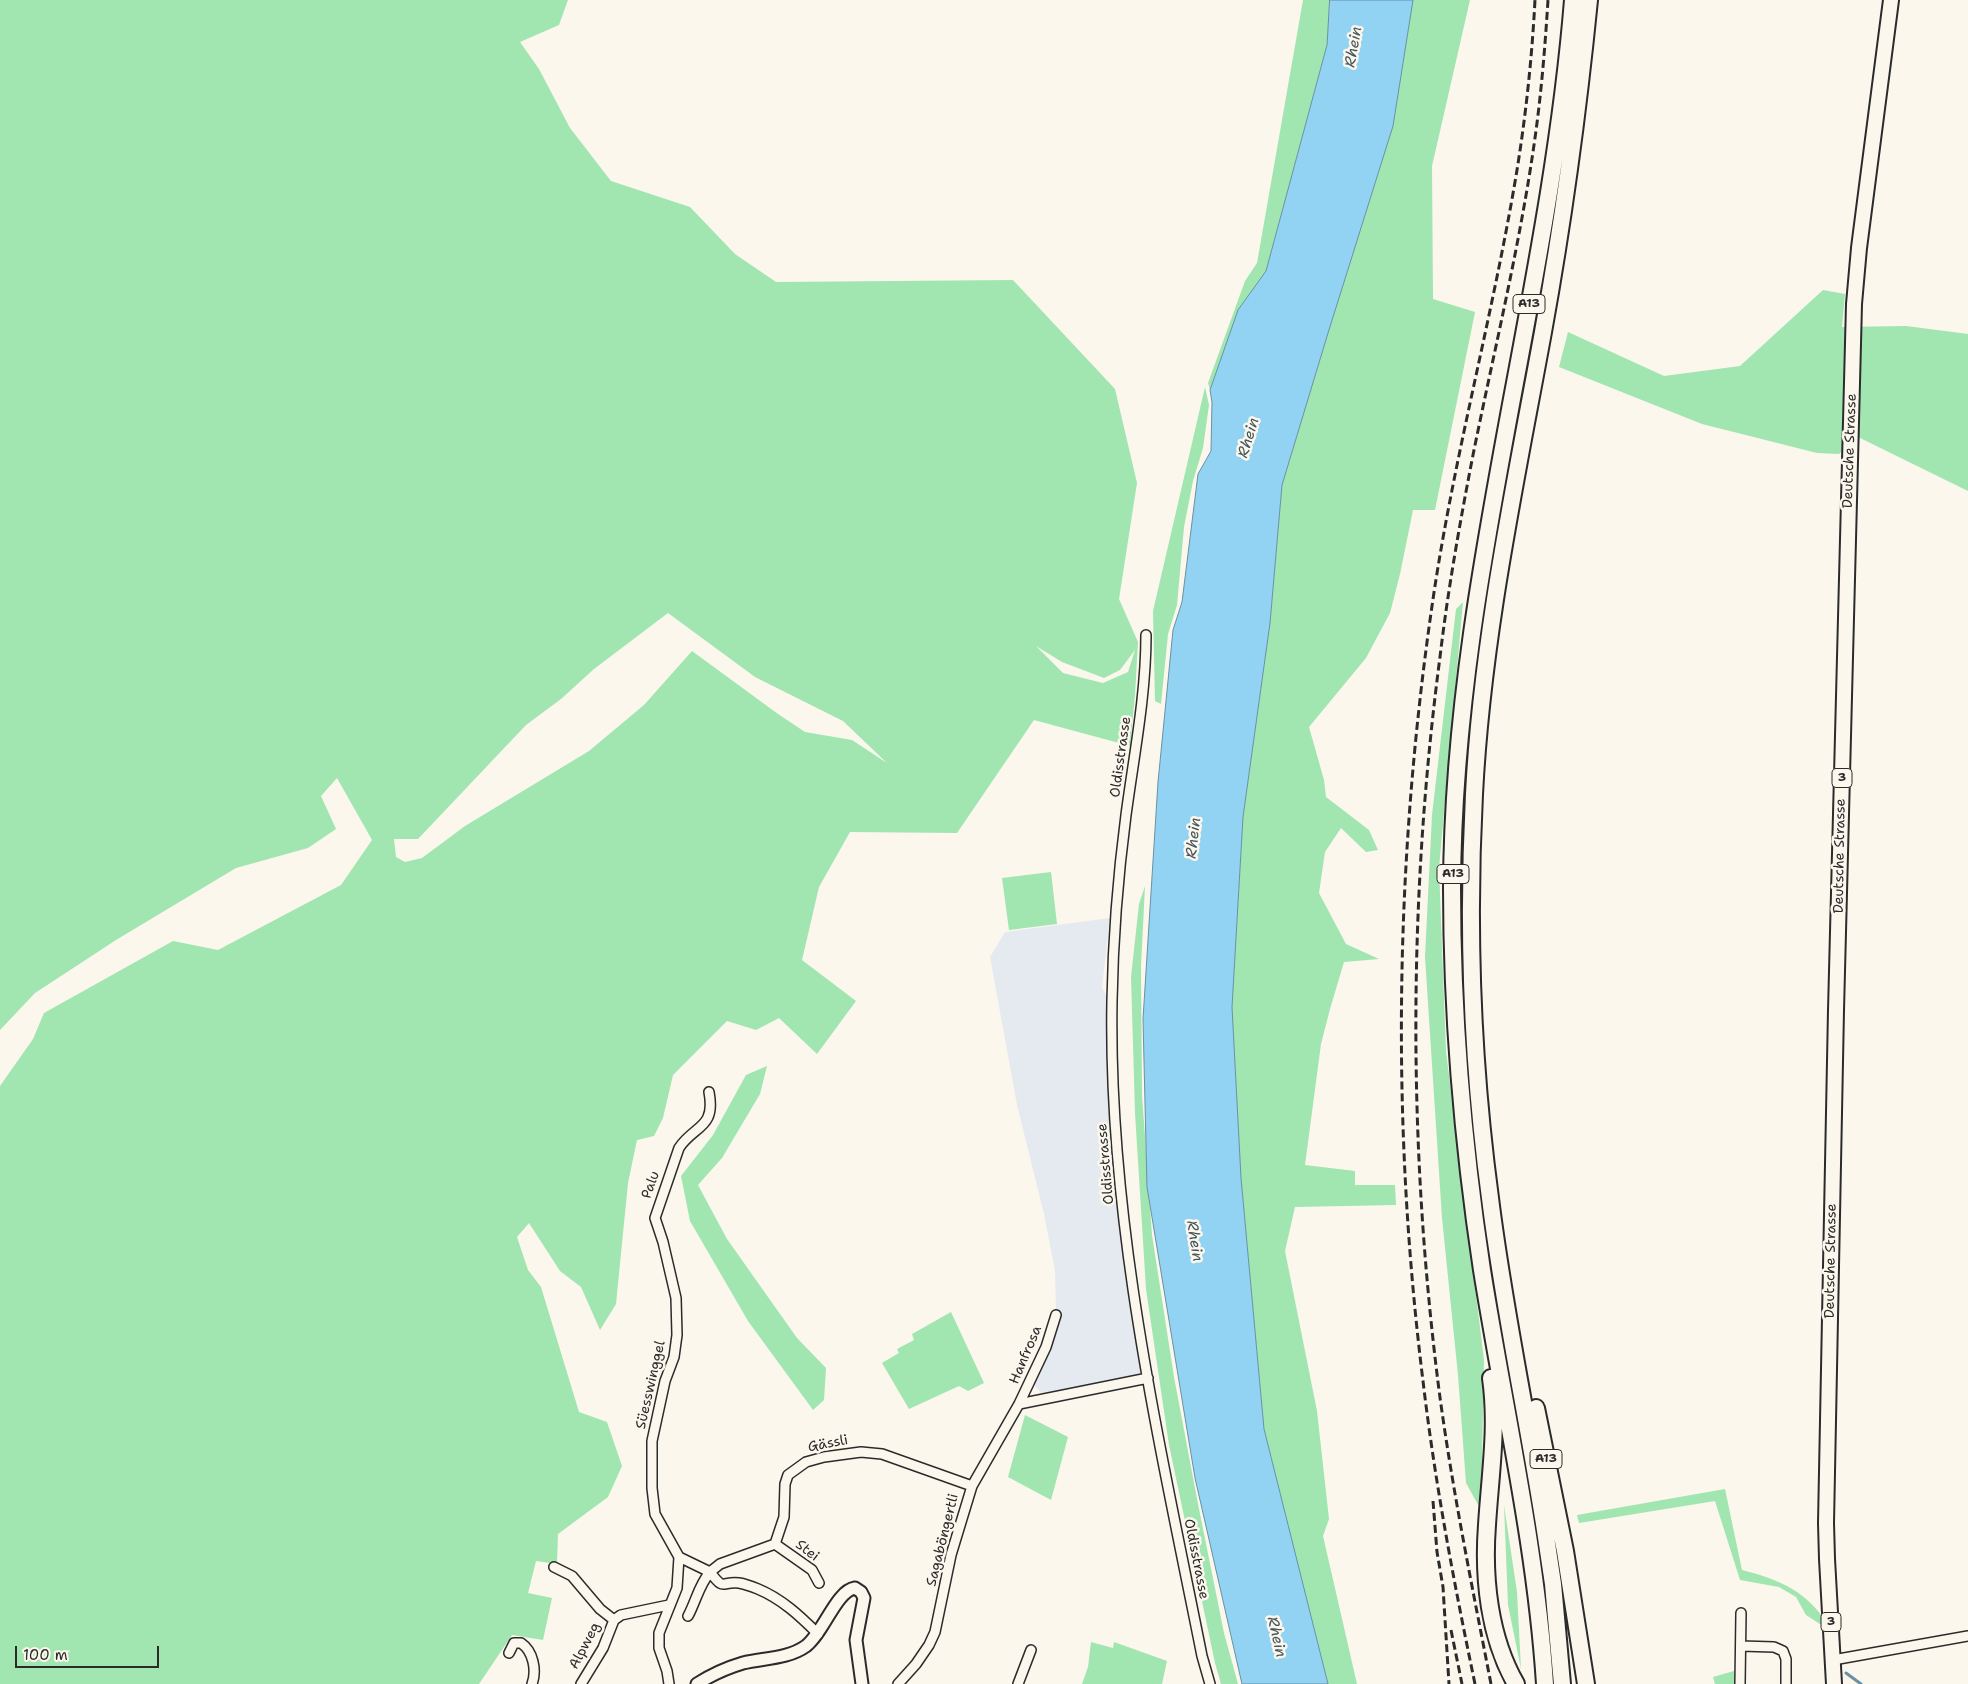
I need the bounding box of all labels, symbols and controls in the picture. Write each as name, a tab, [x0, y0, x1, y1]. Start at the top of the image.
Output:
water label: Rhein	[1342, 25, 1366, 69]
road number: A13	[1513, 294, 1545, 314]
street label: Deutsche Strasse	[1840, 393, 1860, 509]
water label: Rhein	[1234, 416, 1264, 460]
street label: Oldisstrasse	[1107, 715, 1135, 799]
road number: 3	[1832, 768, 1852, 788]
street label: Deutsche Strasse	[1831, 798, 1849, 914]
water label: Rhein	[1183, 816, 1205, 860]
road number: A13	[1437, 864, 1469, 884]
street label: Oldisstrasse	[1094, 1123, 1118, 1205]
street label: Palu	[638, 1169, 664, 1201]
street label: Deutsche Strasse	[1822, 1203, 1840, 1319]
water label: Rhein	[1182, 1219, 1206, 1263]
street label: Hanfrosa	[1006, 1323, 1046, 1387]
street label: Süesswinggel	[633, 1339, 669, 1431]
street label: Gässli	[806, 1432, 850, 1456]
road number: A13	[1530, 1450, 1562, 1468]
street label: Sagaböngertli	[923, 1492, 963, 1588]
street label: Oldisstrasse	[1180, 1517, 1212, 1601]
street label: Stei	[792, 1537, 822, 1565]
road number: 3	[1821, 1612, 1841, 1631]
water label: Rhein	[1263, 1615, 1289, 1659]
street label: Alpweg	[566, 1620, 604, 1672]
scale bar	[18, 1636, 161, 1668]
text: 100 m	[23, 1645, 68, 1665]

